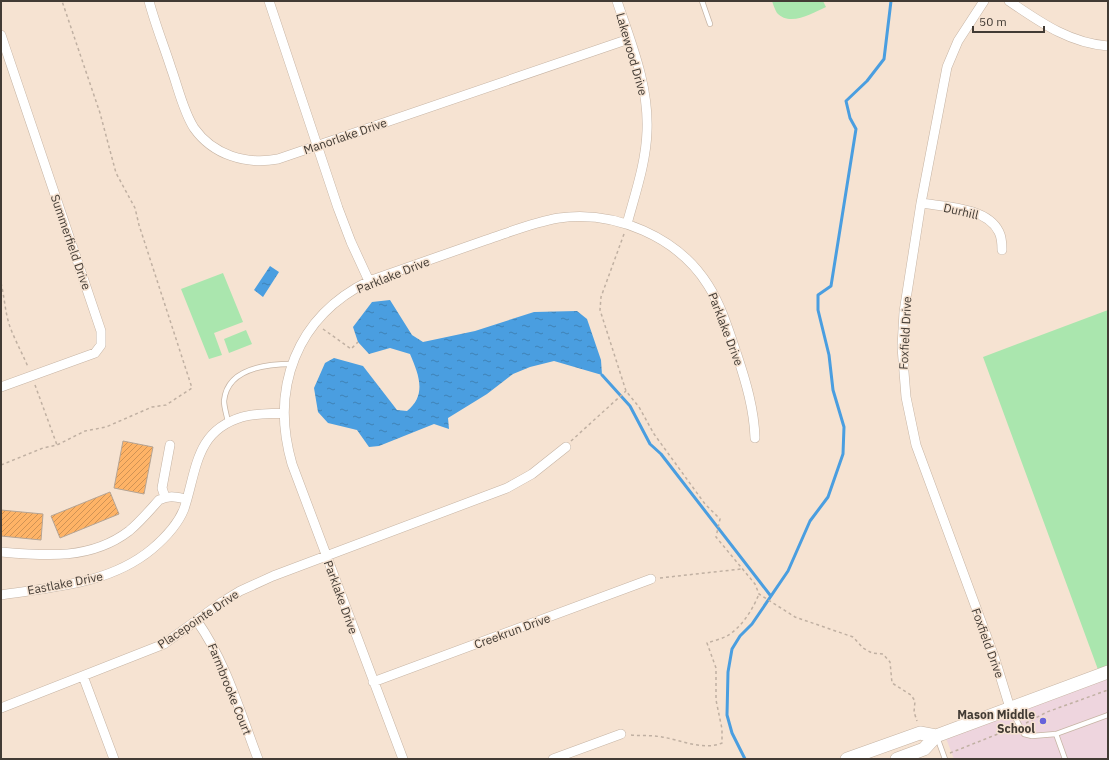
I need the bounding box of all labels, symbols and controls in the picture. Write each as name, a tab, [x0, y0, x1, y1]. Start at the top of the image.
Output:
scale bar	[973, 8, 1044, 34]
street label: Lakewood Drive	[613, 11, 651, 97]
text: 50 m	[979, 14, 1007, 29]
street label: Manorlake Drive	[301, 115, 389, 157]
street label: Summerfield Drive	[48, 192, 95, 292]
street label: Durhill	[942, 200, 980, 222]
street label: Parklake Drive	[354, 253, 432, 296]
street label: Parklake Drive	[705, 290, 747, 368]
street label: Foxfield Drive	[896, 296, 914, 370]
street label: Parklake Drive	[321, 558, 361, 636]
street label: Eastlake Drive	[26, 568, 104, 598]
street label: Placepointe Drive	[155, 586, 242, 652]
street label: Foxfield Drive	[968, 606, 1008, 680]
street label: Creekrun Drive	[472, 610, 553, 652]
street label: Farmbrooke Court	[205, 641, 255, 737]
place label: Mason Middle School	[957, 707, 1035, 736]
marker: Mason Middle School	[1038, 716, 1048, 726]

